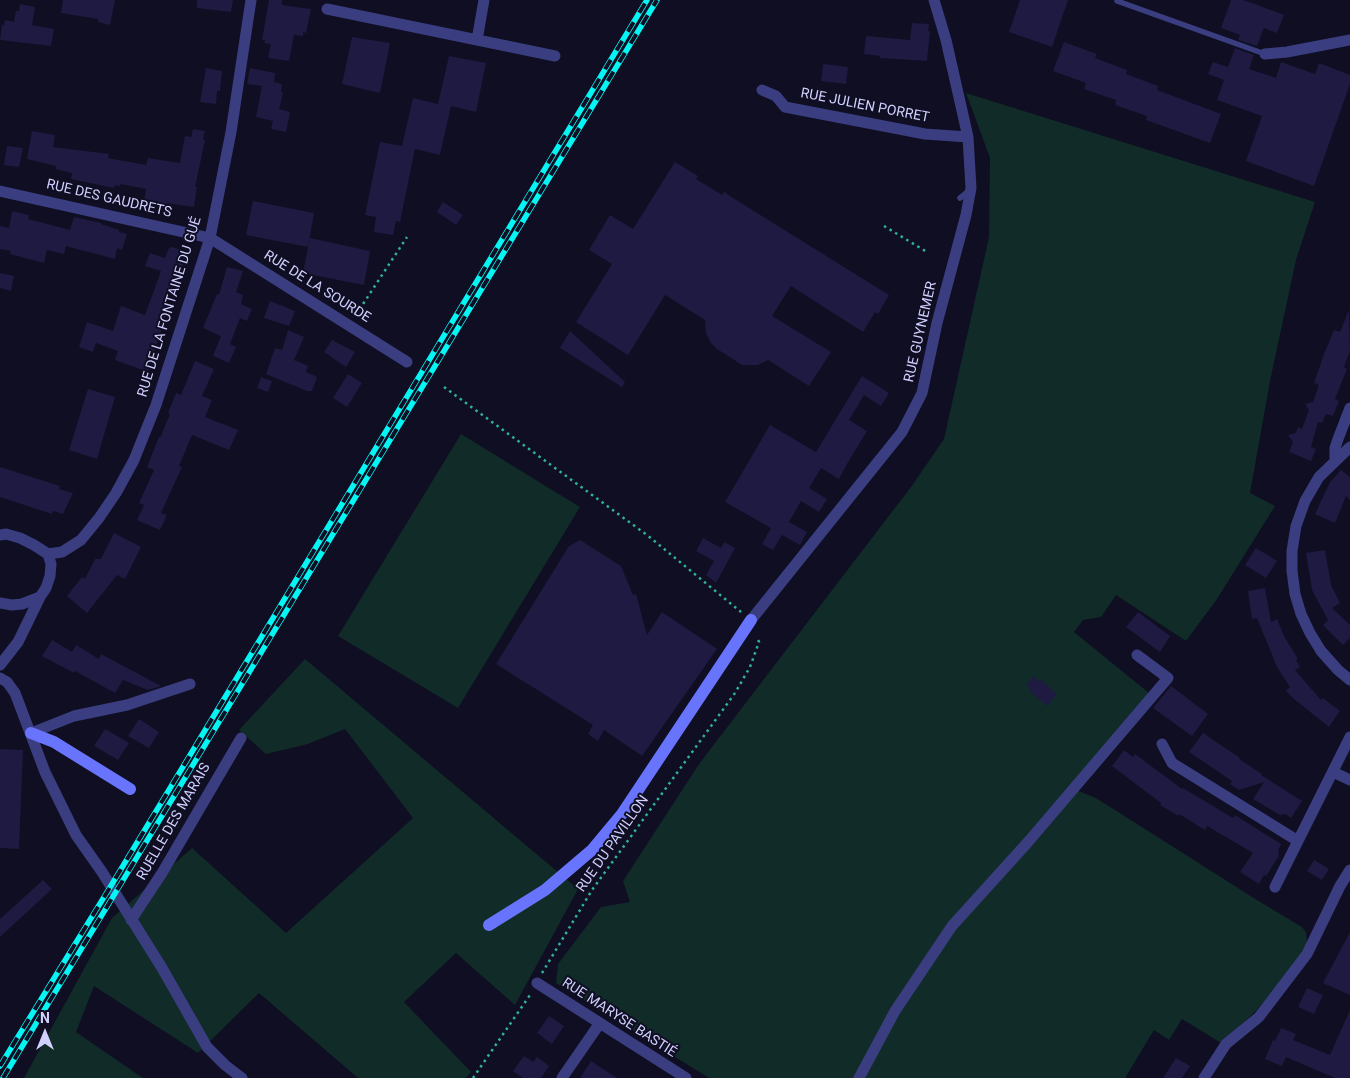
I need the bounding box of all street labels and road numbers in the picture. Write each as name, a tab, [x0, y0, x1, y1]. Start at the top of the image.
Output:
street label: RUE JULIEN PORRET	[799, 85, 931, 127]
street label: RUE DES GAUDRETS	[45, 176, 173, 222]
street label: RUE DE LA FONTAINE DU GUÉ	[135, 215, 205, 399]
street label: RUE DE LA SOURDE	[260, 247, 374, 327]
street label: RUE GUYNEMER	[901, 280, 941, 384]
street label: RUELLE DES MARAIS	[134, 760, 214, 884]
street label: RUE DU PAVILLON	[573, 792, 653, 896]
street label: RUE MARYSE BASTIÉ	[559, 975, 679, 1061]

